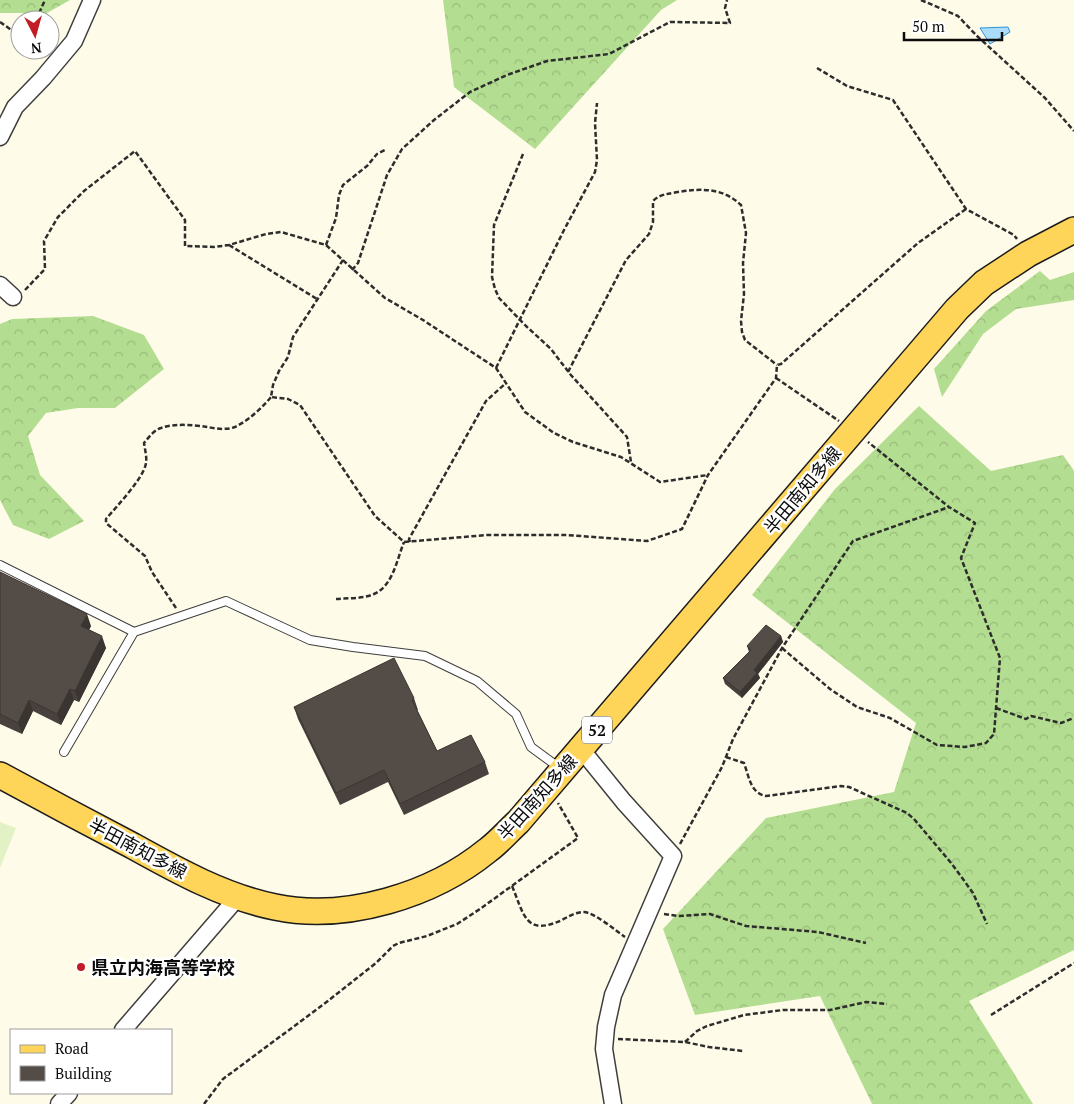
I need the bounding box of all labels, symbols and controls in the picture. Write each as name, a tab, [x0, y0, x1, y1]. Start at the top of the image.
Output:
north arrow	[10, 10, 60, 60]
scale bar	[904, 10, 1002, 42]
text: 50 m	[912, 16, 945, 36]
text: N	[30, 38, 43, 58]
street label: 半田南知多線	[758, 441, 846, 539]
road number: 52	[582, 716, 612, 744]
street label: 半田南知多線	[492, 749, 582, 845]
street label: 半田南知多線	[85, 812, 191, 884]
place label: 県立内海高等学校	[91, 955, 235, 979]
marker: 県立内海高等学校	[75, 961, 87, 973]
legend	[10, 1029, 172, 1094]
text: Road	[55, 1038, 88, 1058]
text: Building	[55, 1063, 113, 1083]

